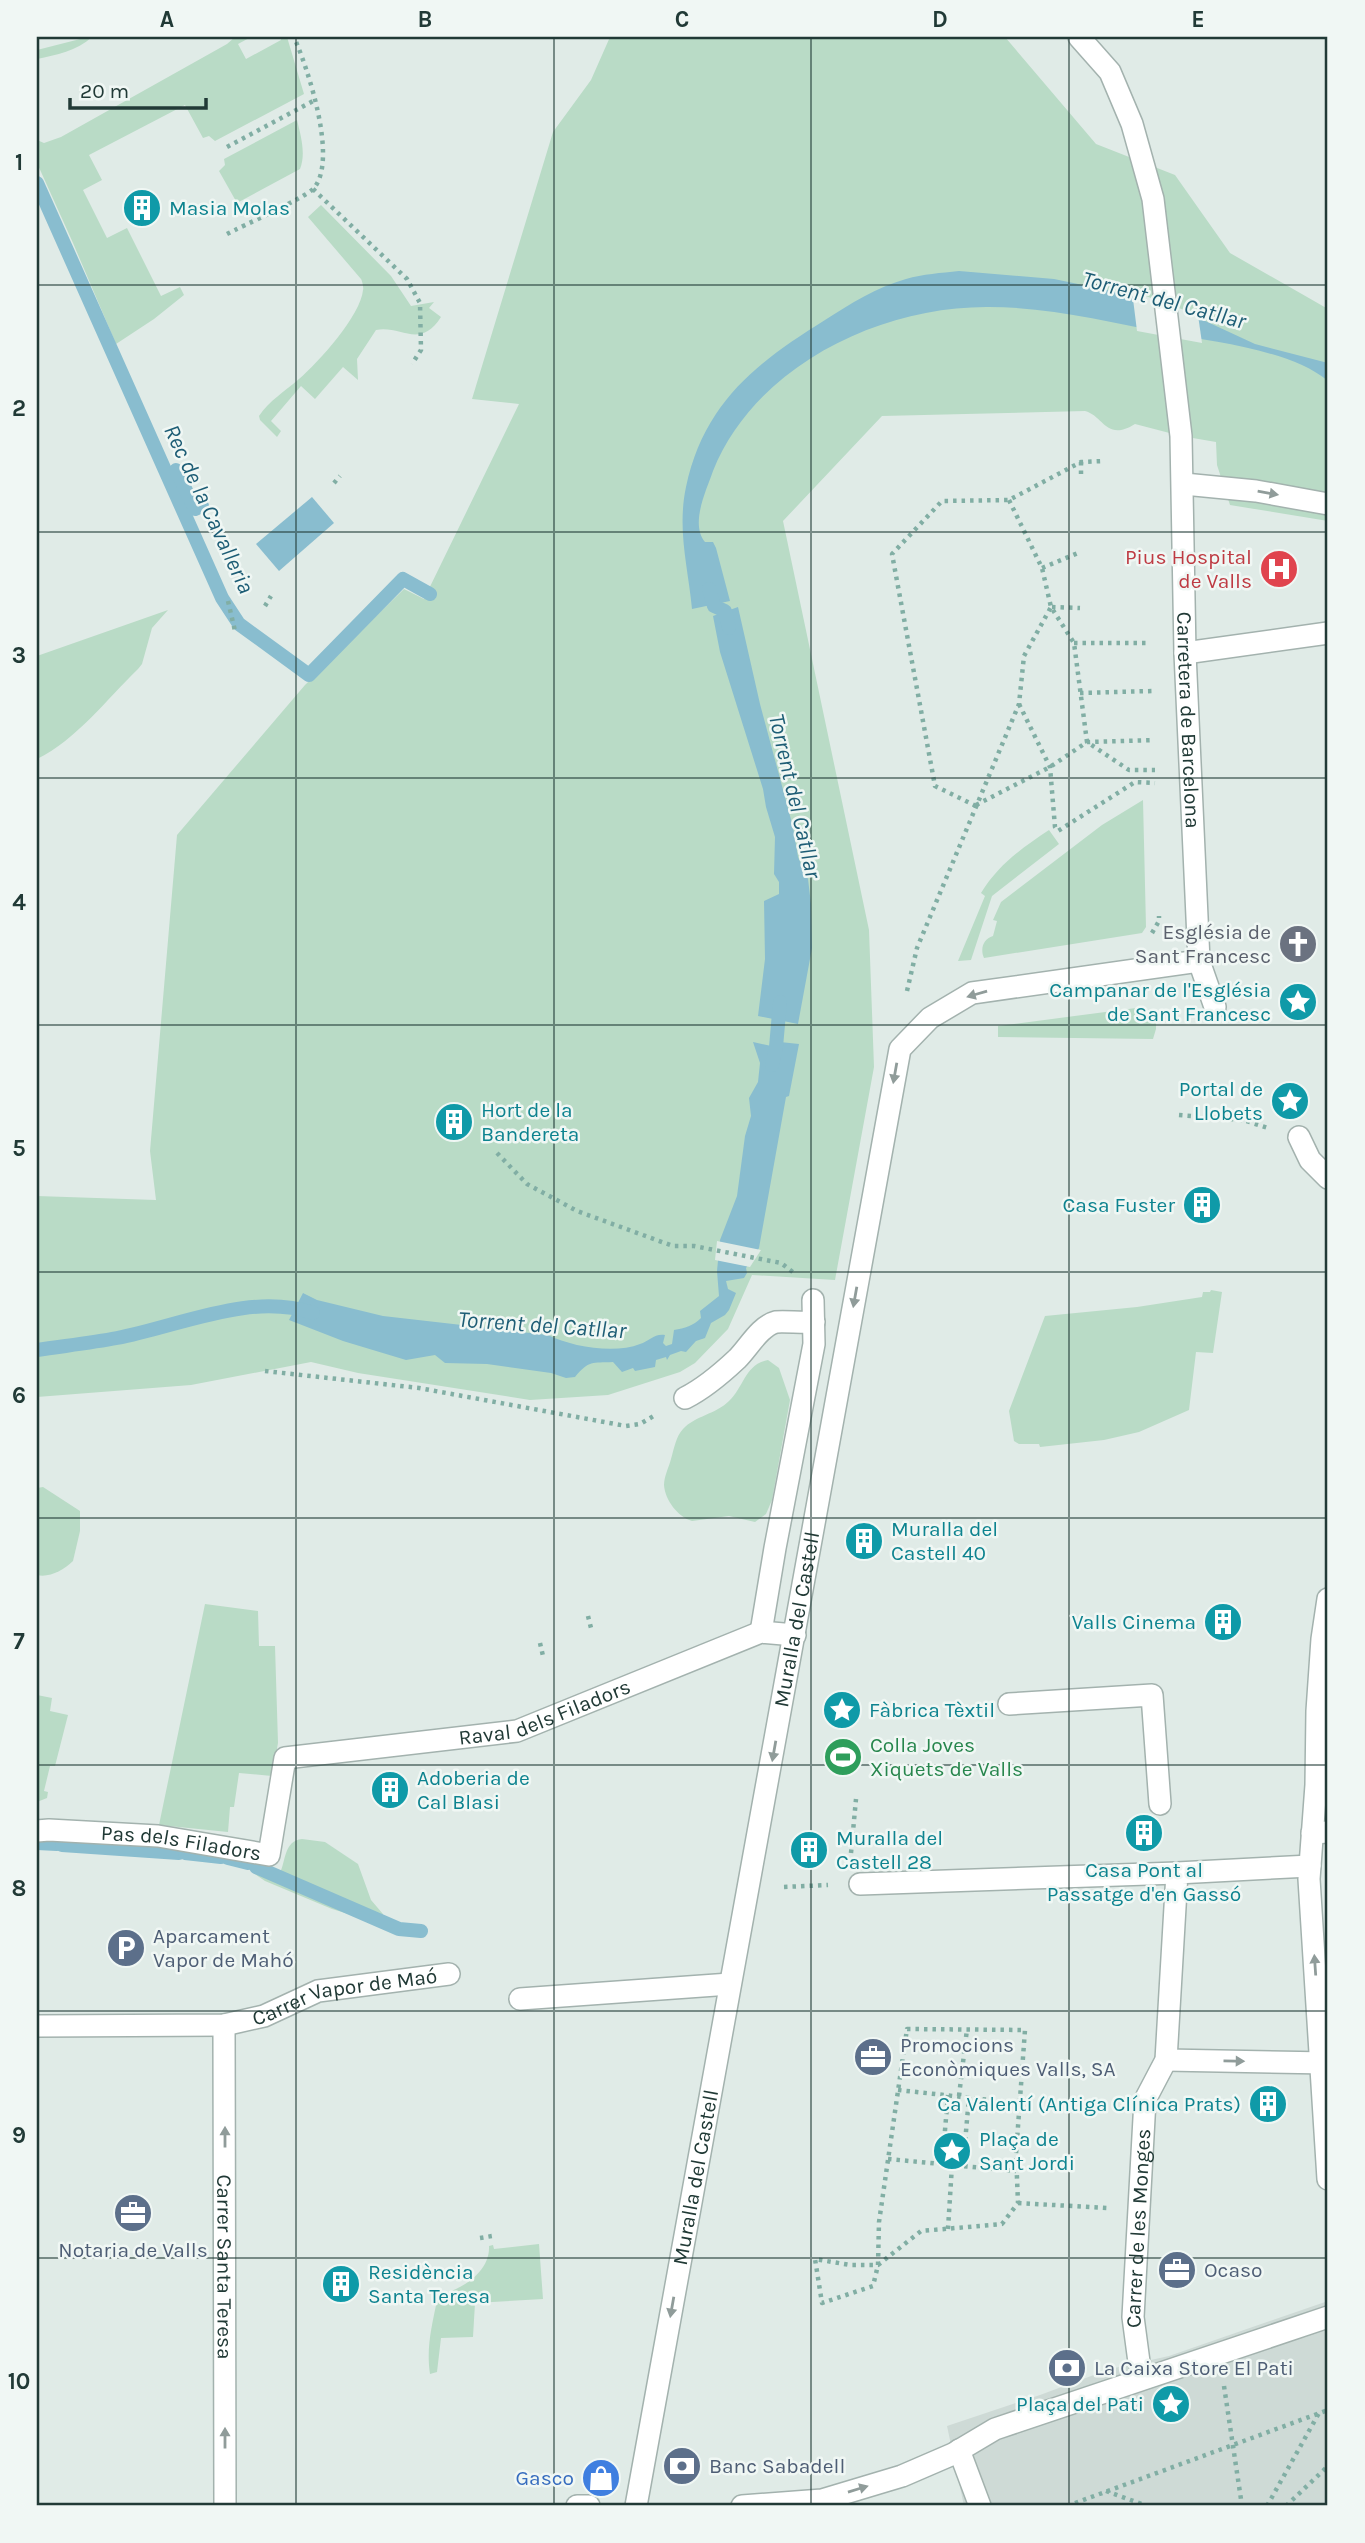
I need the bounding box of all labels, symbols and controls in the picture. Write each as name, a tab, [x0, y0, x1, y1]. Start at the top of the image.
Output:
text: A	[160, 6, 174, 33]
text: B	[418, 6, 432, 33]
text: C	[675, 6, 689, 33]
text: D	[932, 6, 948, 33]
text: E	[1191, 6, 1205, 33]
scale bar	[70, 66, 206, 110]
text: 20 m	[80, 79, 129, 103]
text: 1	[15, 149, 23, 176]
building icon: Masia Molas	[121, 187, 163, 229]
place label: Masia Molas	[169, 196, 290, 220]
water label: Torrent del Catllar	[1079, 265, 1250, 335]
text: 2	[12, 395, 26, 422]
water label: Rec de la Cavalleria	[158, 420, 260, 598]
one-way arrow	[1257, 488, 1279, 499]
place label: Pius Hospital de Valls	[1125, 545, 1252, 593]
hospital icon: Pius Hospital de Valls	[1258, 548, 1300, 590]
street label: Carretera de Barcelona	[1172, 611, 1205, 829]
text: 3	[12, 642, 26, 669]
water label: Torrent del Catllar	[763, 711, 827, 882]
text: 4	[12, 889, 26, 916]
place label: Església de Sant Francesc	[1135, 920, 1271, 968]
church icon: Església de Sant Francesc	[1277, 923, 1319, 965]
place label: Campanar de l'Església de Sant Francesc	[1049, 978, 1271, 1026]
place icon: Campanar de l'Església de Sant Francesc	[1277, 981, 1319, 1023]
one-way arrow	[966, 989, 987, 999]
one-way arrow	[889, 1062, 900, 1084]
place label: Portal de Llobets	[1179, 1077, 1263, 1125]
place icon: Portal de Llobets	[1269, 1080, 1311, 1122]
place label: Hort de la Bandereta	[481, 1098, 579, 1146]
building icon: Hort de la Bandereta	[433, 1101, 475, 1143]
text: 5	[12, 1135, 26, 1162]
building icon: Casa Fuster	[1181, 1184, 1223, 1226]
place label: Casa Fuster	[1062, 1193, 1175, 1217]
one-way arrow	[849, 1286, 860, 1308]
water label: Torrent del Catllar	[457, 1306, 628, 1344]
text: 6	[12, 1382, 26, 1409]
place label: Muralla del Castell 40	[891, 1517, 998, 1565]
building icon: Muralla del Castell 40	[843, 1520, 885, 1562]
street label: Muralla del Castell	[769, 1530, 824, 1709]
building icon: Valls Cinema	[1202, 1601, 1244, 1643]
place label: Valls Cinema	[1072, 1610, 1196, 1634]
text: 7	[13, 1628, 25, 1655]
street label: Raval dels Filadors	[457, 1674, 634, 1750]
place icon: Fàbrica Tèxtil	[821, 1689, 863, 1731]
place label: Fàbrica Tèxtil	[869, 1698, 995, 1722]
place label: Colla Joves Xiquets de Valls	[870, 1733, 1023, 1781]
sports icon: Colla Joves Xiquets de Valls	[822, 1736, 864, 1778]
one-way arrow	[768, 1740, 779, 1762]
place label: Adoberia de Cal Blasi	[417, 1766, 530, 1814]
building icon: Adoberia de Cal Blasi	[369, 1769, 411, 1811]
building icon: Casa Pont al Passatge d'en Gassó	[1123, 1812, 1165, 1854]
street label: Pas dels Filadors	[100, 1821, 263, 1865]
place label: Muralla del Castell 28	[836, 1826, 943, 1874]
building icon: Muralla del Castell 28	[788, 1829, 830, 1871]
place label: Casa Pont al Passatge d'en Gassó	[1047, 1858, 1241, 1906]
text: 8	[12, 1875, 26, 1902]
place label: Aparcament Vapor de Mahó	[153, 1924, 294, 1972]
parking icon: Aparcament Vapor de Mahó	[105, 1927, 147, 1969]
one-way arrow	[1309, 1953, 1320, 1975]
street label: Carrer Vapor de Maó	[250, 1964, 439, 2030]
place label: Promocions Econòmiques Valls, SA	[900, 2033, 1116, 2081]
office icon: Promocions Econòmiques Valls, SA	[852, 2036, 894, 2078]
one-way arrow	[1223, 2055, 1245, 2067]
building icon: Ca Valentí (Antiga Clínica Prats)	[1247, 2083, 1289, 2125]
street label: Muralla del Castell	[668, 2088, 723, 2267]
place label: Ca Valentí (Antiga Clínica Prats)	[937, 2092, 1241, 2116]
text: 9	[12, 2122, 26, 2149]
one-way arrow	[219, 2126, 231, 2148]
place label: Plaça de Sant Jordi	[979, 2127, 1075, 2175]
street label: Carrer de les Monges	[1121, 2128, 1155, 2330]
place icon: Plaça de Sant Jordi	[931, 2130, 973, 2172]
street label: Carrer Santa Teresa	[212, 2174, 237, 2360]
office icon: Notaria de Valls	[112, 2192, 154, 2234]
place label: Notaria de Valls	[58, 2238, 208, 2262]
office icon: Ocaso	[1156, 2249, 1198, 2291]
place label: Ocaso	[1204, 2258, 1262, 2282]
place label: Residència Santa Teresa	[368, 2260, 490, 2308]
building icon: Residència Santa Teresa	[320, 2263, 362, 2305]
one-way arrow	[667, 2296, 678, 2318]
bank icon: La Caixa Store El Pati	[1046, 2347, 1088, 2389]
place label: La Caixa Store El Pati	[1094, 2356, 1294, 2380]
text: 10	[8, 2368, 30, 2395]
place icon: Plaça del Pati	[1150, 2383, 1192, 2425]
place label: Plaça del Pati	[1016, 2392, 1144, 2416]
one-way arrow	[219, 2427, 231, 2449]
bank icon: Banc Sabadell	[661, 2445, 703, 2487]
place label: Banc Sabadell	[709, 2454, 845, 2478]
shop icon: Gasco	[580, 2457, 622, 2499]
place label: Gasco	[516, 2466, 574, 2490]
one-way arrow	[847, 2483, 868, 2493]

